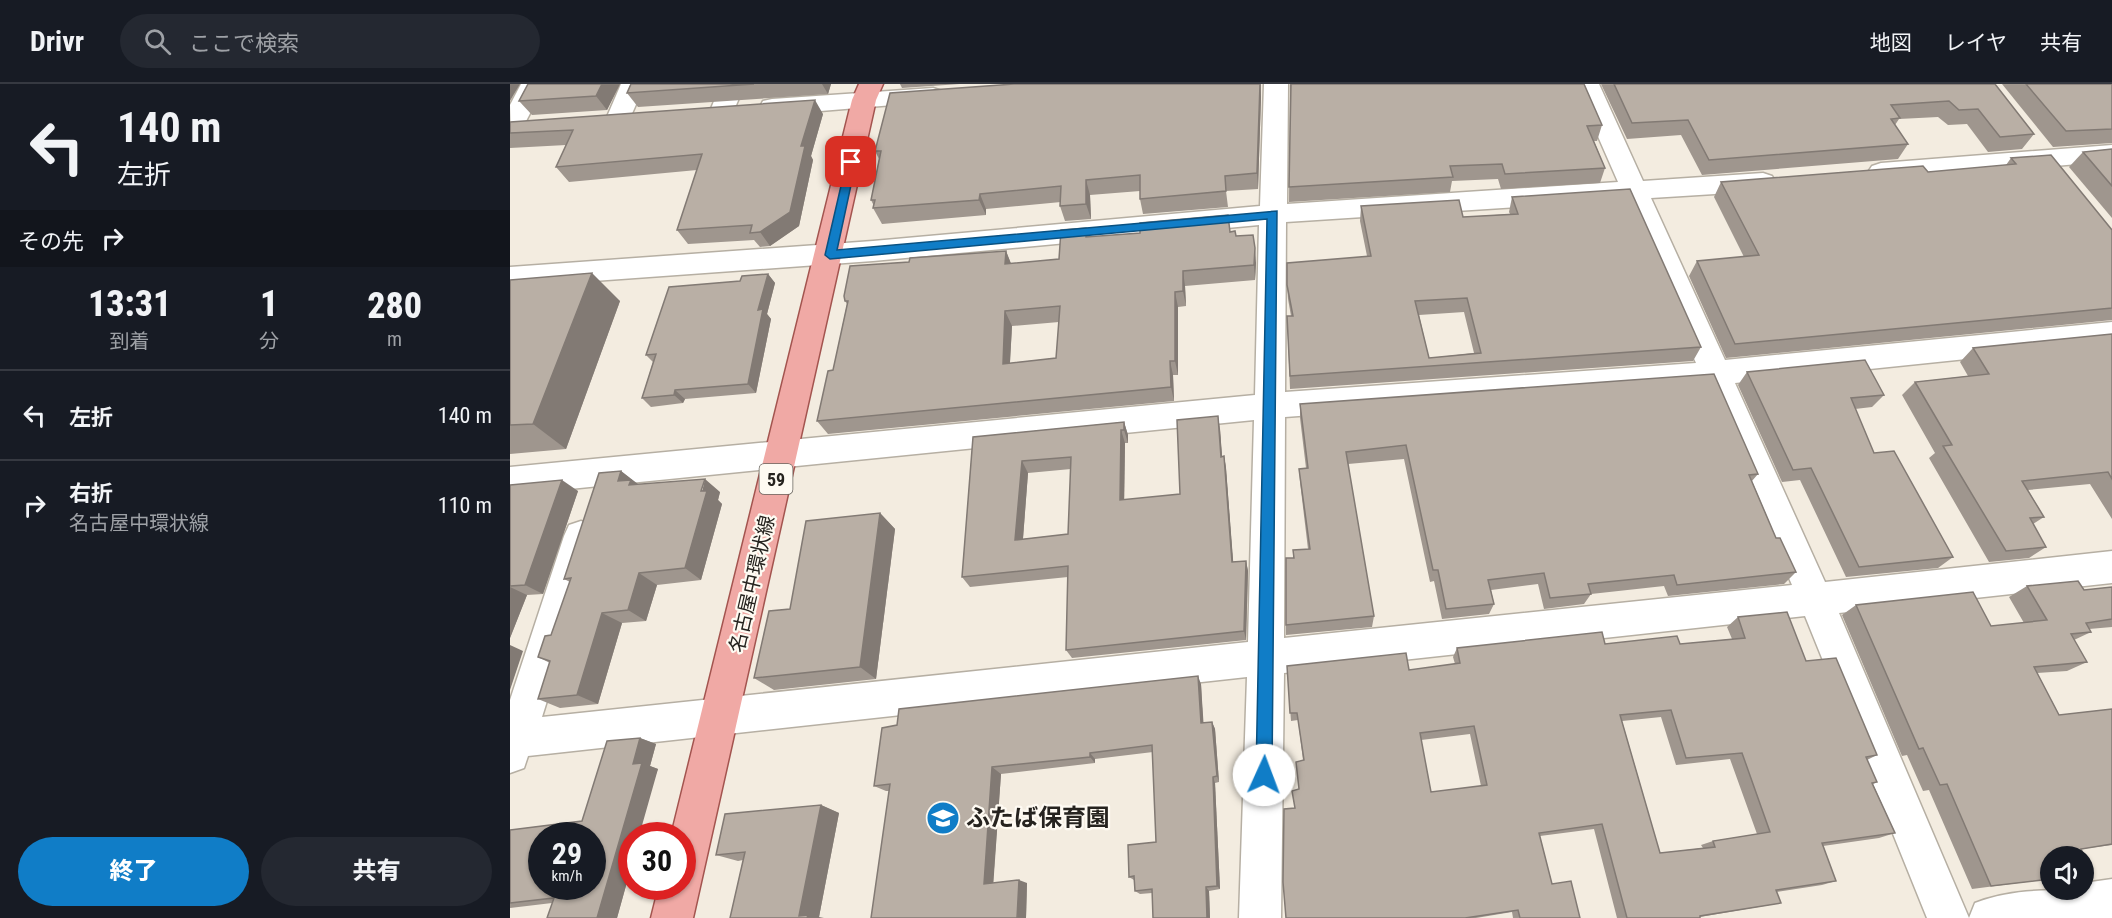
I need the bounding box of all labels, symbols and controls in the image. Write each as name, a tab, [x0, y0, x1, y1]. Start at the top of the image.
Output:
search box	[120, 14, 540, 68]
text: Drivr	[30, 25, 84, 58]
icon: search	[141, 25, 174, 58]
text: ここで検索	[189, 31, 299, 56]
text: 地図	[1870, 31, 1912, 55]
text: レイヤ	[1945, 31, 2007, 55]
text: 共有	[2040, 31, 2082, 55]
text: 140 m	[117, 103, 222, 152]
icon: left	[18, 108, 96, 186]
pin	[825, 136, 876, 187]
icon: arrive	[834, 145, 867, 178]
text: 左折	[117, 159, 171, 191]
icon: right	[96, 222, 129, 255]
text: その先	[18, 229, 84, 254]
text: 13:31	[88, 283, 171, 325]
text: 1	[260, 283, 278, 325]
text: 280	[367, 285, 422, 327]
text: m	[387, 327, 402, 351]
text: 到着	[110, 329, 150, 353]
text: 分	[259, 329, 279, 353]
icon: left	[18, 399, 51, 432]
text: 140 m	[438, 403, 492, 428]
text: 左折	[69, 405, 113, 430]
road number: 59	[760, 464, 792, 494]
text: 右折	[69, 481, 113, 506]
icon: right	[18, 489, 51, 522]
text: 110 m	[438, 493, 492, 518]
text: 名古屋中環状線	[69, 511, 209, 535]
street label: 名古屋中環状線	[725, 513, 779, 655]
position arrow	[1232, 743, 1296, 807]
school or university icon: ふたば保育園	[925, 800, 961, 836]
place label: ふたば保育園	[966, 804, 1110, 832]
speed limit sign: 30	[618, 822, 696, 900]
text: 29	[552, 836, 582, 871]
button: 終了	[18, 837, 249, 906]
button: 共有	[261, 837, 492, 906]
map controls	[2040, 846, 2094, 900]
button: sound	[2040, 846, 2094, 900]
text: km/h	[552, 867, 582, 885]

